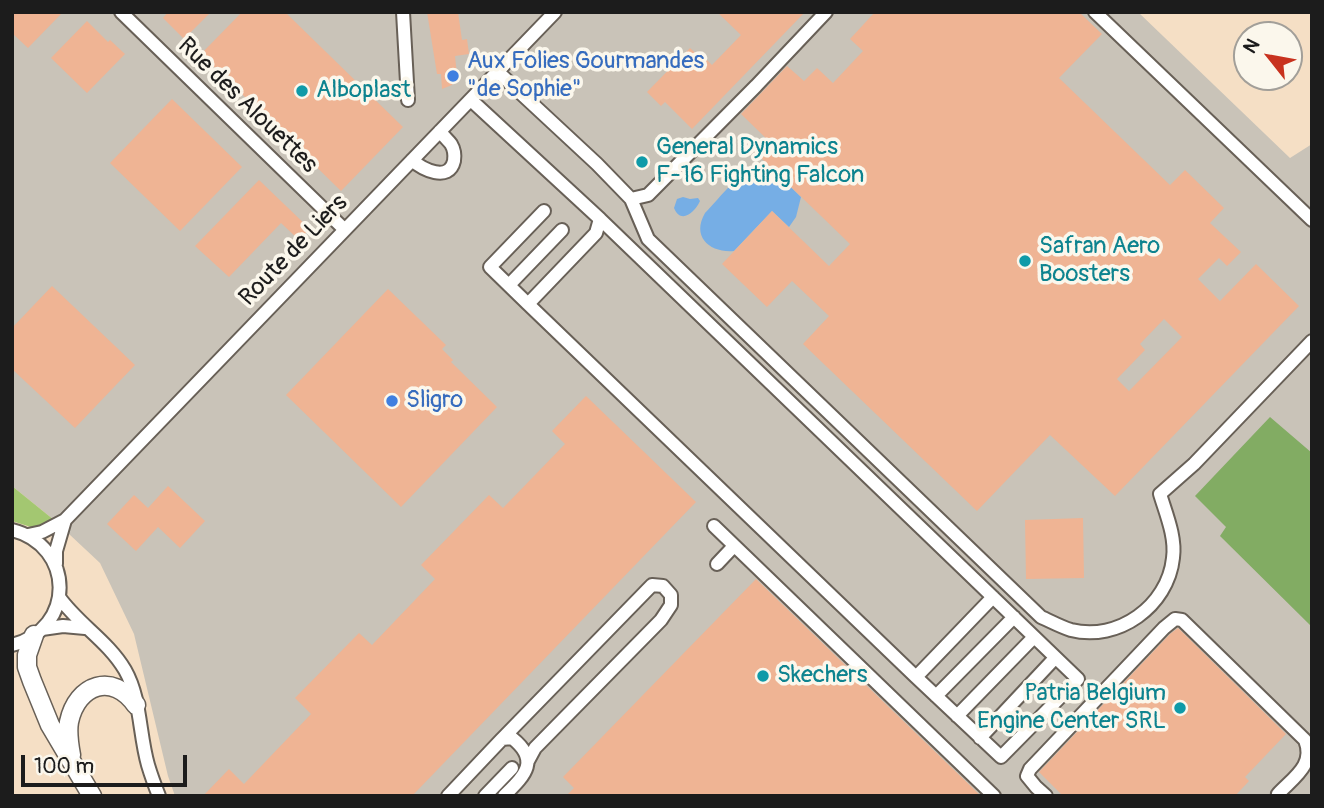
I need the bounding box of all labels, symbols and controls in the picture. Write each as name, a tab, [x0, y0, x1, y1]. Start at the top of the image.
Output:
north arrow	[1233, 21, 1303, 91]
street label: Rue des Alouettes	[171, 32, 323, 180]
text: N	[1238, 35, 1265, 58]
place label: Aux Folies Gourmandes "de Sophie"	[467, 48, 704, 104]
marker: Aux Folies Gourmandes "de Sophie"	[445, 68, 461, 84]
place label: Alboplast	[316, 77, 411, 105]
marker: Alboplast	[294, 83, 310, 99]
place label: General Dynamics F-16 Fighting Falcon	[656, 134, 864, 190]
marker: General Dynamics F-16 Fighting Falcon	[634, 154, 650, 170]
street label: Route de Liers	[234, 189, 354, 313]
place label: Safran Aero Boosters	[1039, 233, 1160, 289]
marker: Safran Aero Boosters	[1017, 253, 1033, 269]
place label: Sligro	[406, 387, 463, 415]
marker: Sligro	[384, 393, 400, 409]
place label: Skechers	[777, 662, 867, 690]
marker: Skechers	[755, 668, 771, 684]
place label: Patria Belgium Engine Center SRL	[977, 680, 1166, 736]
marker: Patria Belgium Engine Center SRL	[1172, 700, 1188, 716]
scale bar	[24, 742, 191, 786]
text: 100 m	[34, 753, 94, 780]

